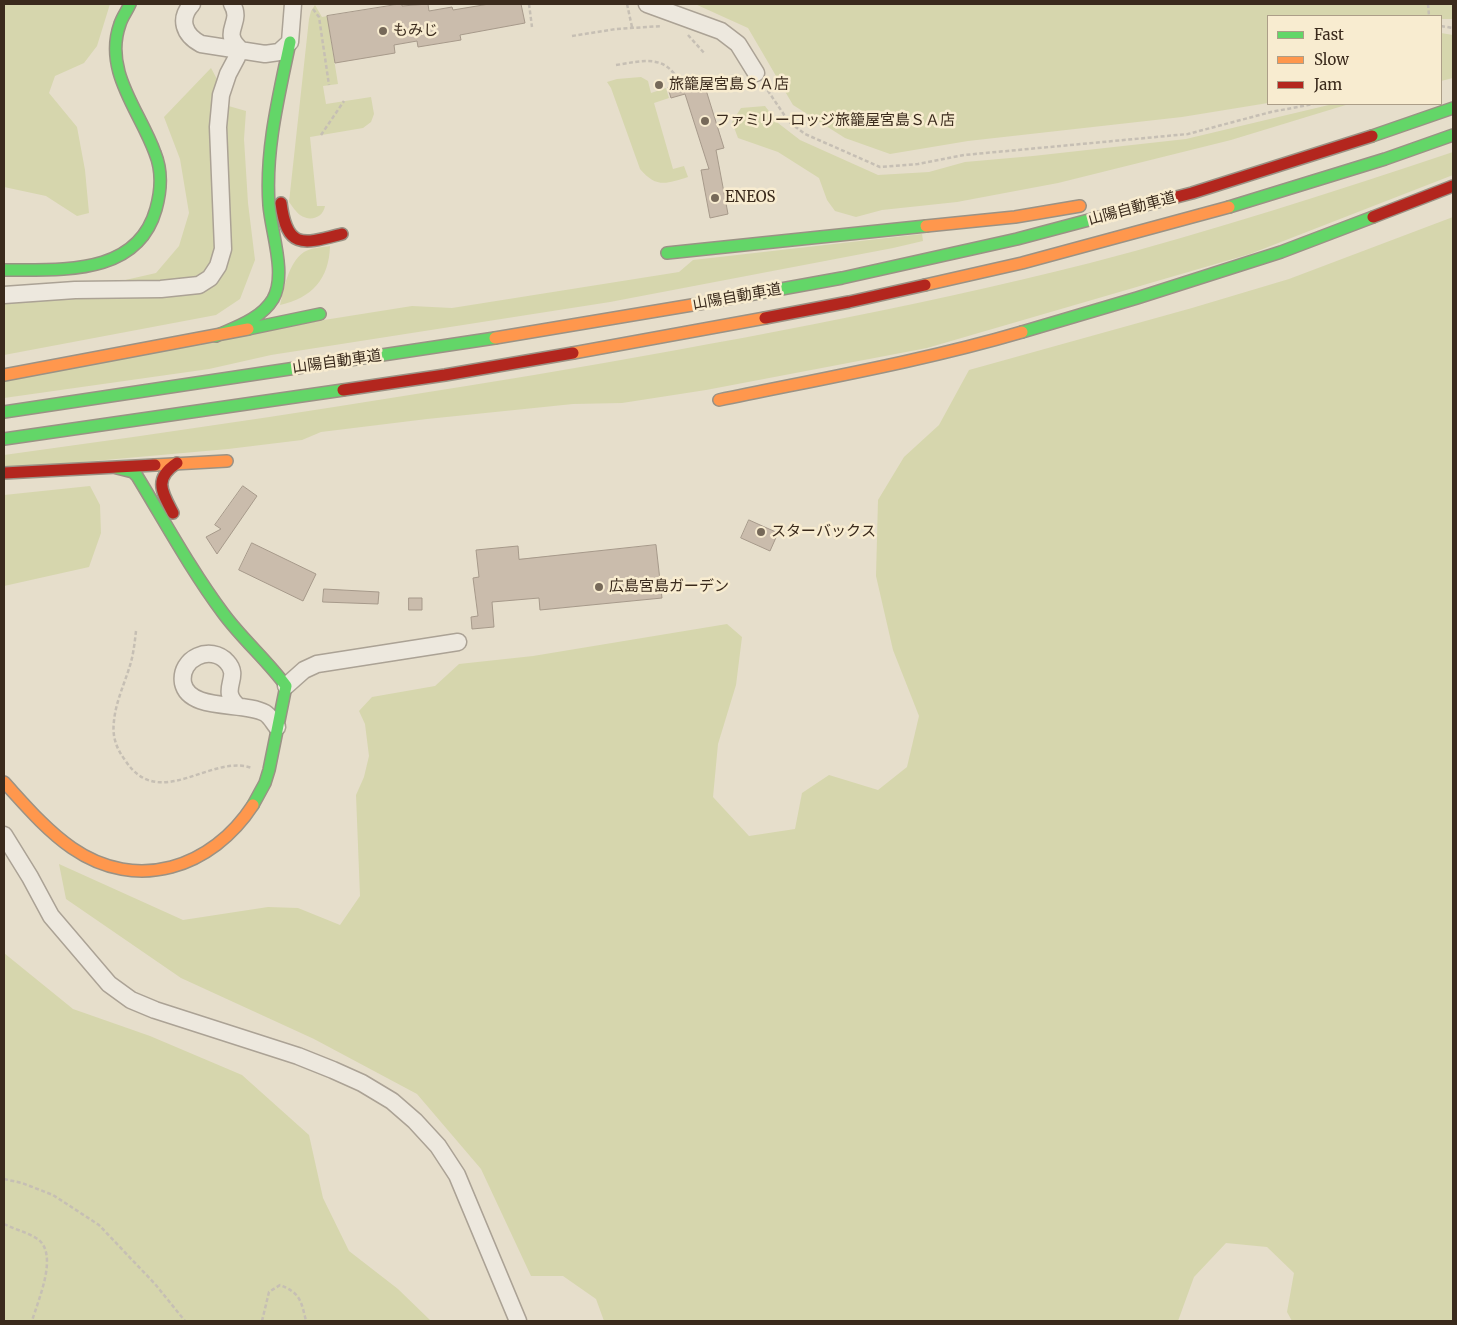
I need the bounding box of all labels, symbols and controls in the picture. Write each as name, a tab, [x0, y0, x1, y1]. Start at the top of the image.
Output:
legend	[1267, 15, 1442, 105]
place label: もみじ	[393, 22, 438, 40]
marker: もみじ	[377, 25, 389, 37]
text: Fast	[1314, 25, 1344, 44]
text: Slow	[1314, 50, 1349, 69]
text: Jam	[1314, 75, 1342, 94]
place label: 旅籠屋宮島ＳＡ店	[669, 76, 789, 94]
marker: 旅籠屋宮島ＳＡ店	[653, 79, 665, 91]
place label: ファミリーロッジ旅籠屋宮島ＳＡ店	[715, 112, 955, 130]
marker: ファミリーロッジ旅籠屋宮島ＳＡ店	[699, 115, 711, 127]
place label: ENEOS	[725, 189, 775, 207]
street label: 山陽自動車道	[1086, 189, 1178, 229]
marker: ENEOS	[709, 192, 721, 204]
street label: 山陽自動車道	[691, 280, 783, 314]
street label: 山陽自動車道	[291, 347, 383, 377]
place label: スターバックス	[771, 523, 876, 541]
marker: スターバックス	[755, 526, 767, 538]
place label: 広島宮島ガーデン	[609, 578, 729, 596]
marker: 広島宮島ガーデン	[593, 581, 605, 593]

